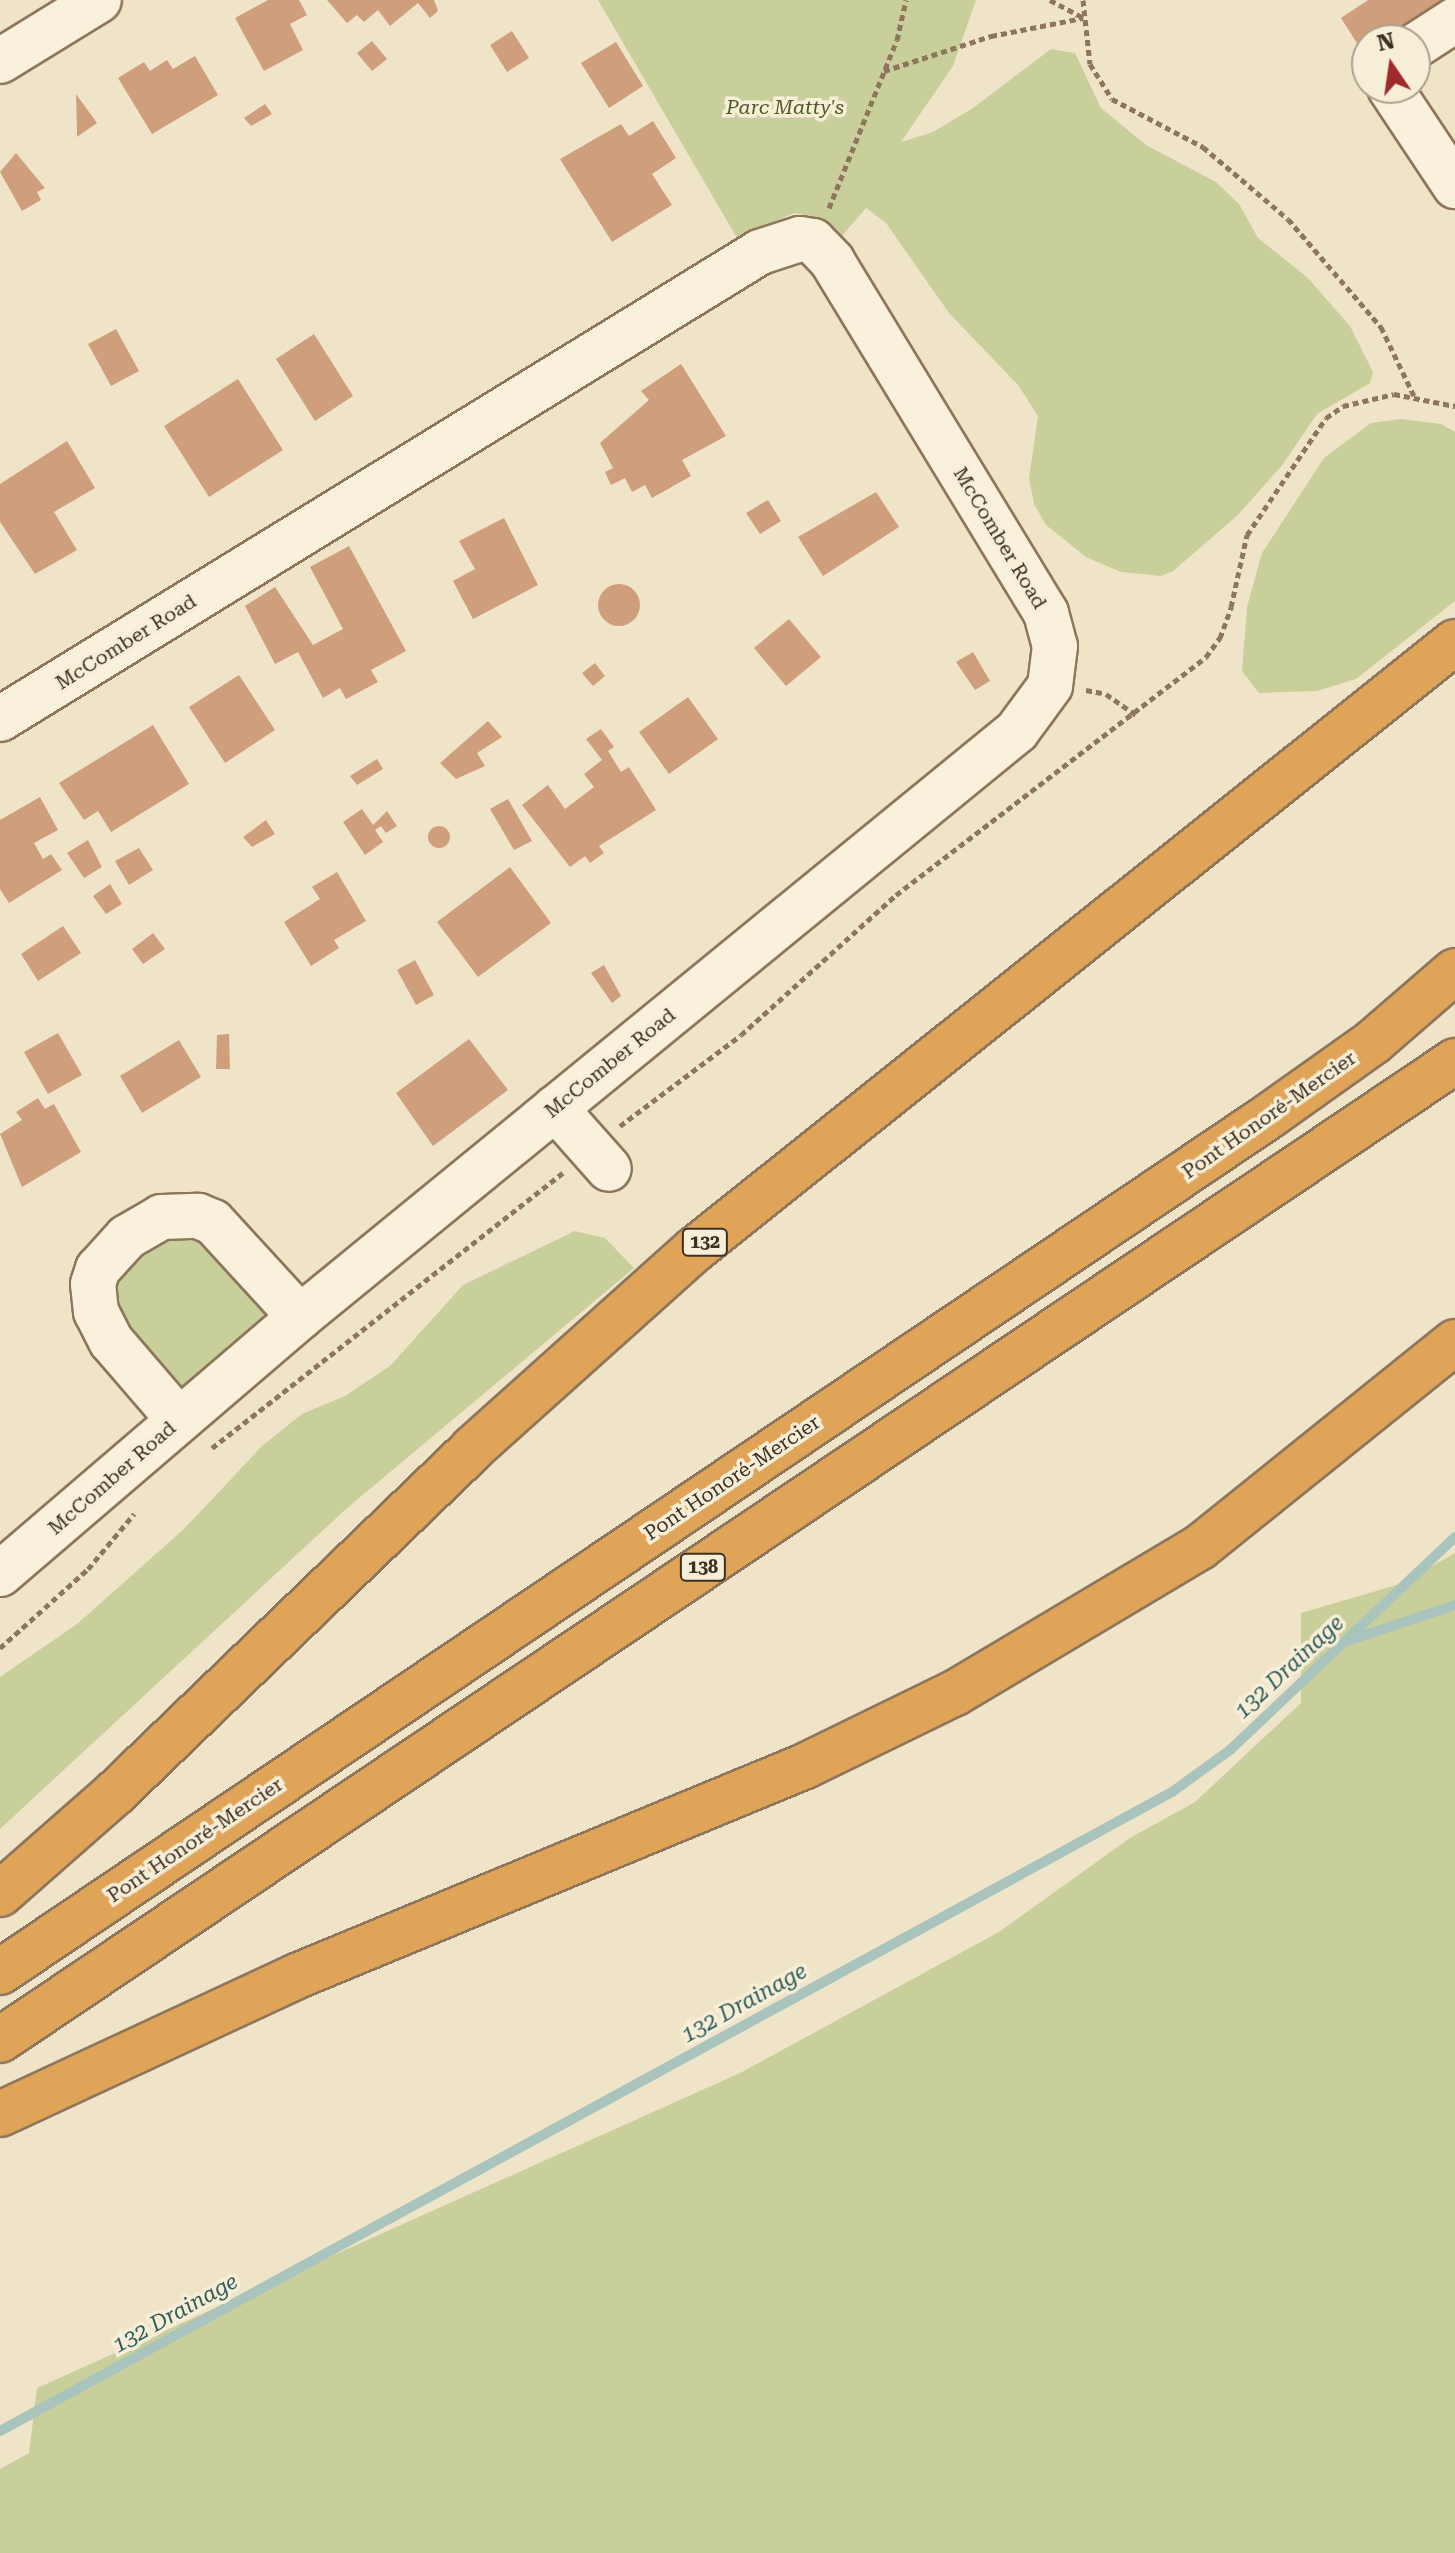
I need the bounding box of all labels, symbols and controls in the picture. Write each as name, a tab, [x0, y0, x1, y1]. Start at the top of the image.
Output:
north arrow	[1351, 24, 1431, 104]
text: N	[1375, 28, 1397, 56]
park label: Parc Matty's	[726, 95, 844, 119]
street label: McComber Road	[948, 463, 1052, 613]
street label: McComber Road	[51, 589, 201, 695]
street label: McComber Road	[540, 1003, 680, 1123]
street label: Pont Honoré-Mercier	[1178, 1046, 1360, 1184]
road number: 132	[681, 1228, 729, 1256]
street label: Pont Honoré-Mercier	[640, 1410, 824, 1546]
street label: McComber Road	[43, 1416, 181, 1540]
road number: 138	[679, 1553, 727, 1581]
water label: 132 Drainage	[1229, 1610, 1349, 1724]
street label: Pont Honoré-Mercier	[103, 1772, 287, 1908]
water label: 132 Drainage	[677, 1958, 811, 2048]
water label: 132 Drainage	[108, 2268, 242, 2358]

